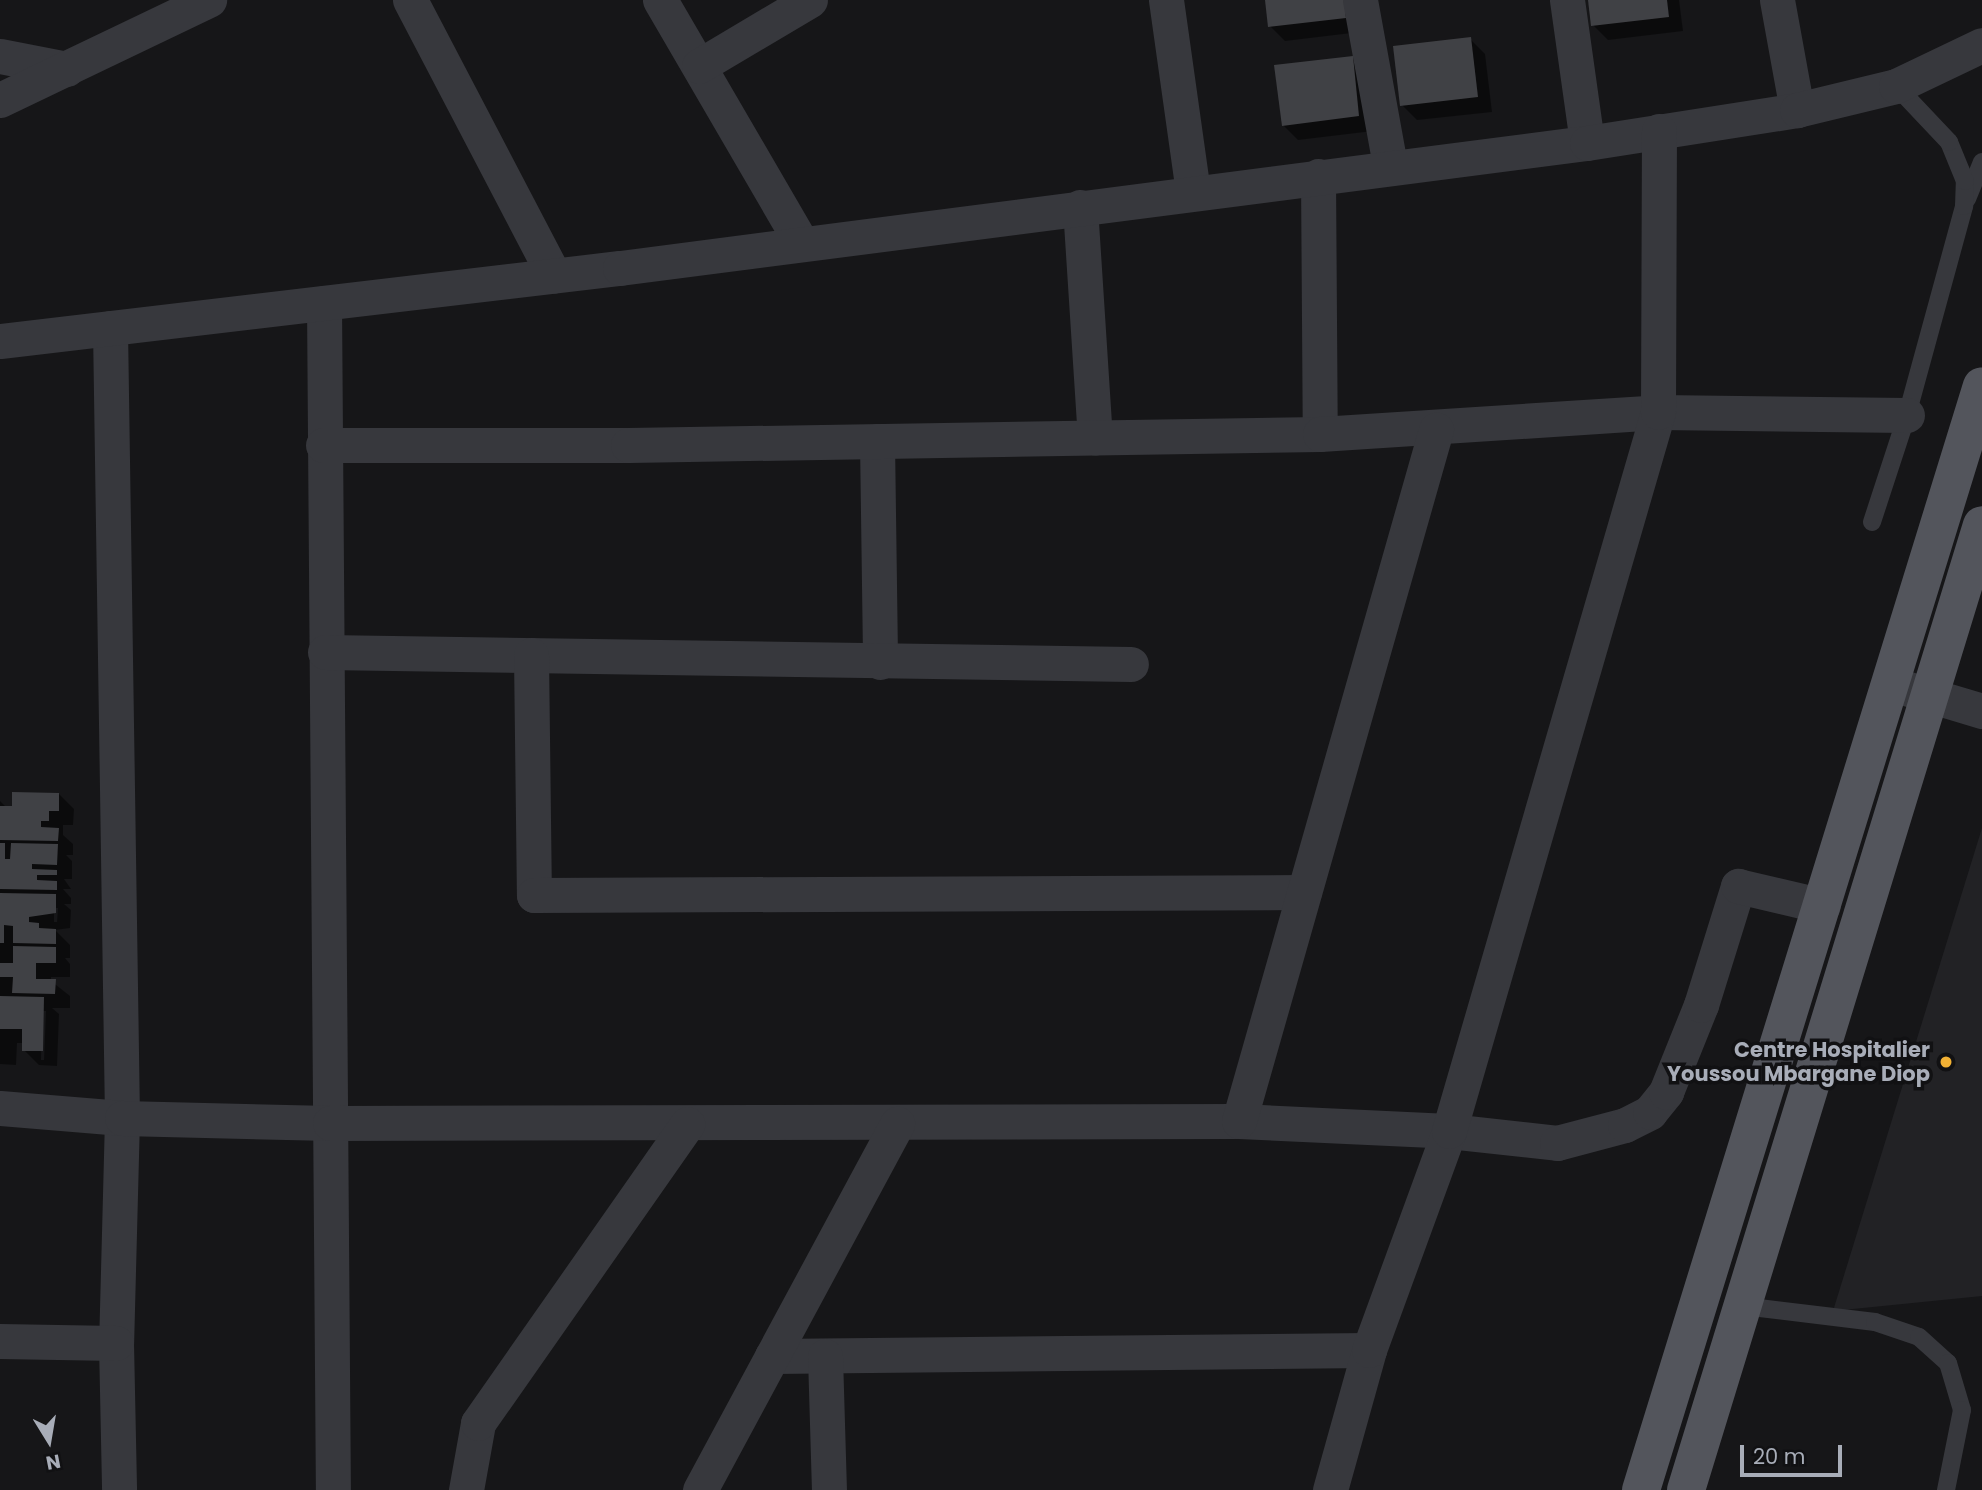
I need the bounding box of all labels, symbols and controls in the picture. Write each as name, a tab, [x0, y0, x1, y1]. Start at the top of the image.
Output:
place label: Centre Hospitalier Youssou Mbargane Diop	[1667, 1037, 1930, 1087]
marker: Centre Hospitalier Youssou Mbargane Diop	[1936, 1052, 1956, 1072]
north arrow	[14, 1406, 84, 1476]
scale bar	[1744, 1430, 1846, 1474]
text: 20 m	[1753, 1442, 1806, 1471]
text: N	[44, 1447, 63, 1477]

